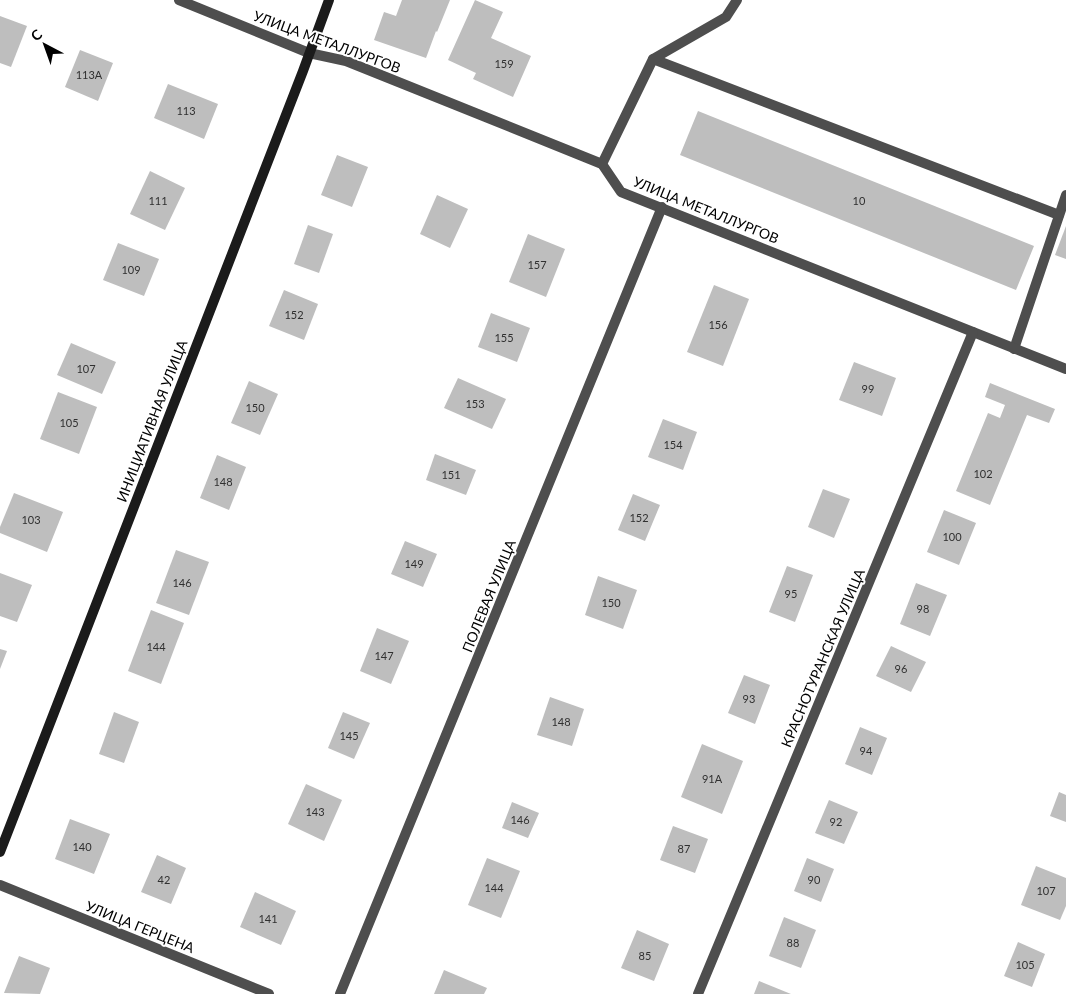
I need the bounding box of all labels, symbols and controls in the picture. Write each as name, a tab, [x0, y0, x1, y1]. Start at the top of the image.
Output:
street label: УЛИЦА МЕТАЛЛУРГОВ	[251, 7, 403, 76]
north arrow	[20, 20, 70, 70]
text: С	[27, 25, 46, 44]
house number: 159	[494, 57, 514, 70]
house number: 113А	[76, 68, 103, 81]
house number: 113	[176, 104, 196, 117]
street label: УЛИЦА МЕТАЛЛУРГОВ	[631, 173, 781, 247]
house number: 111	[148, 194, 168, 207]
house number: 10	[853, 194, 866, 207]
house number: 157	[527, 258, 547, 271]
house number: 109	[121, 263, 141, 276]
house number: 152	[284, 308, 304, 321]
house number: 156	[708, 318, 728, 331]
house number: 155	[494, 331, 514, 344]
street label: ИНИЦИАТИВНАЯ УЛИЦА	[113, 337, 191, 504]
house number: 107	[76, 362, 96, 375]
house number: 99	[862, 382, 874, 395]
house number: 153	[465, 397, 485, 410]
house number: 150	[245, 401, 265, 414]
house number: 105	[59, 416, 79, 429]
house number: 154	[663, 438, 683, 451]
house number: 102	[973, 467, 993, 480]
house number: 151	[441, 468, 461, 481]
house number: 148	[213, 475, 233, 488]
house number: 152	[629, 511, 649, 524]
house number: 103	[21, 513, 41, 526]
house number: 100	[942, 530, 962, 543]
street label: ПОЛЕВАЯ УЛИЦА	[458, 537, 519, 655]
house number: 149	[404, 557, 424, 570]
street label: КРАСНОТУРАНСКАЯ УЛИЦА	[777, 565, 868, 750]
house number: 146	[172, 576, 192, 589]
house number: 95	[785, 587, 797, 600]
house number: 150	[601, 596, 621, 609]
house number: 98	[917, 602, 929, 615]
house number: 144	[146, 640, 166, 653]
house number: 147	[374, 649, 394, 662]
house number: 96	[895, 662, 907, 675]
house number: 93	[743, 692, 755, 705]
house number: 148	[551, 715, 571, 728]
house number: 145	[339, 729, 359, 742]
house number: 94	[860, 744, 873, 757]
house number: 91А	[702, 772, 723, 785]
house number: 143	[305, 805, 325, 818]
house number: 146	[510, 813, 530, 826]
house number: 92	[830, 815, 842, 828]
house number: 140	[72, 840, 92, 853]
house number: 87	[678, 842, 690, 855]
house number: 42	[158, 873, 170, 886]
house number: 90	[808, 873, 821, 886]
house number: 144	[484, 881, 504, 894]
house number: 107	[1036, 884, 1056, 897]
street label: УЛИЦА ГЕРЦЕНА	[83, 897, 198, 956]
house number: 141	[258, 912, 278, 925]
house number: 88	[787, 936, 799, 949]
house number: 85	[639, 949, 651, 962]
house number: 105	[1015, 958, 1035, 971]

